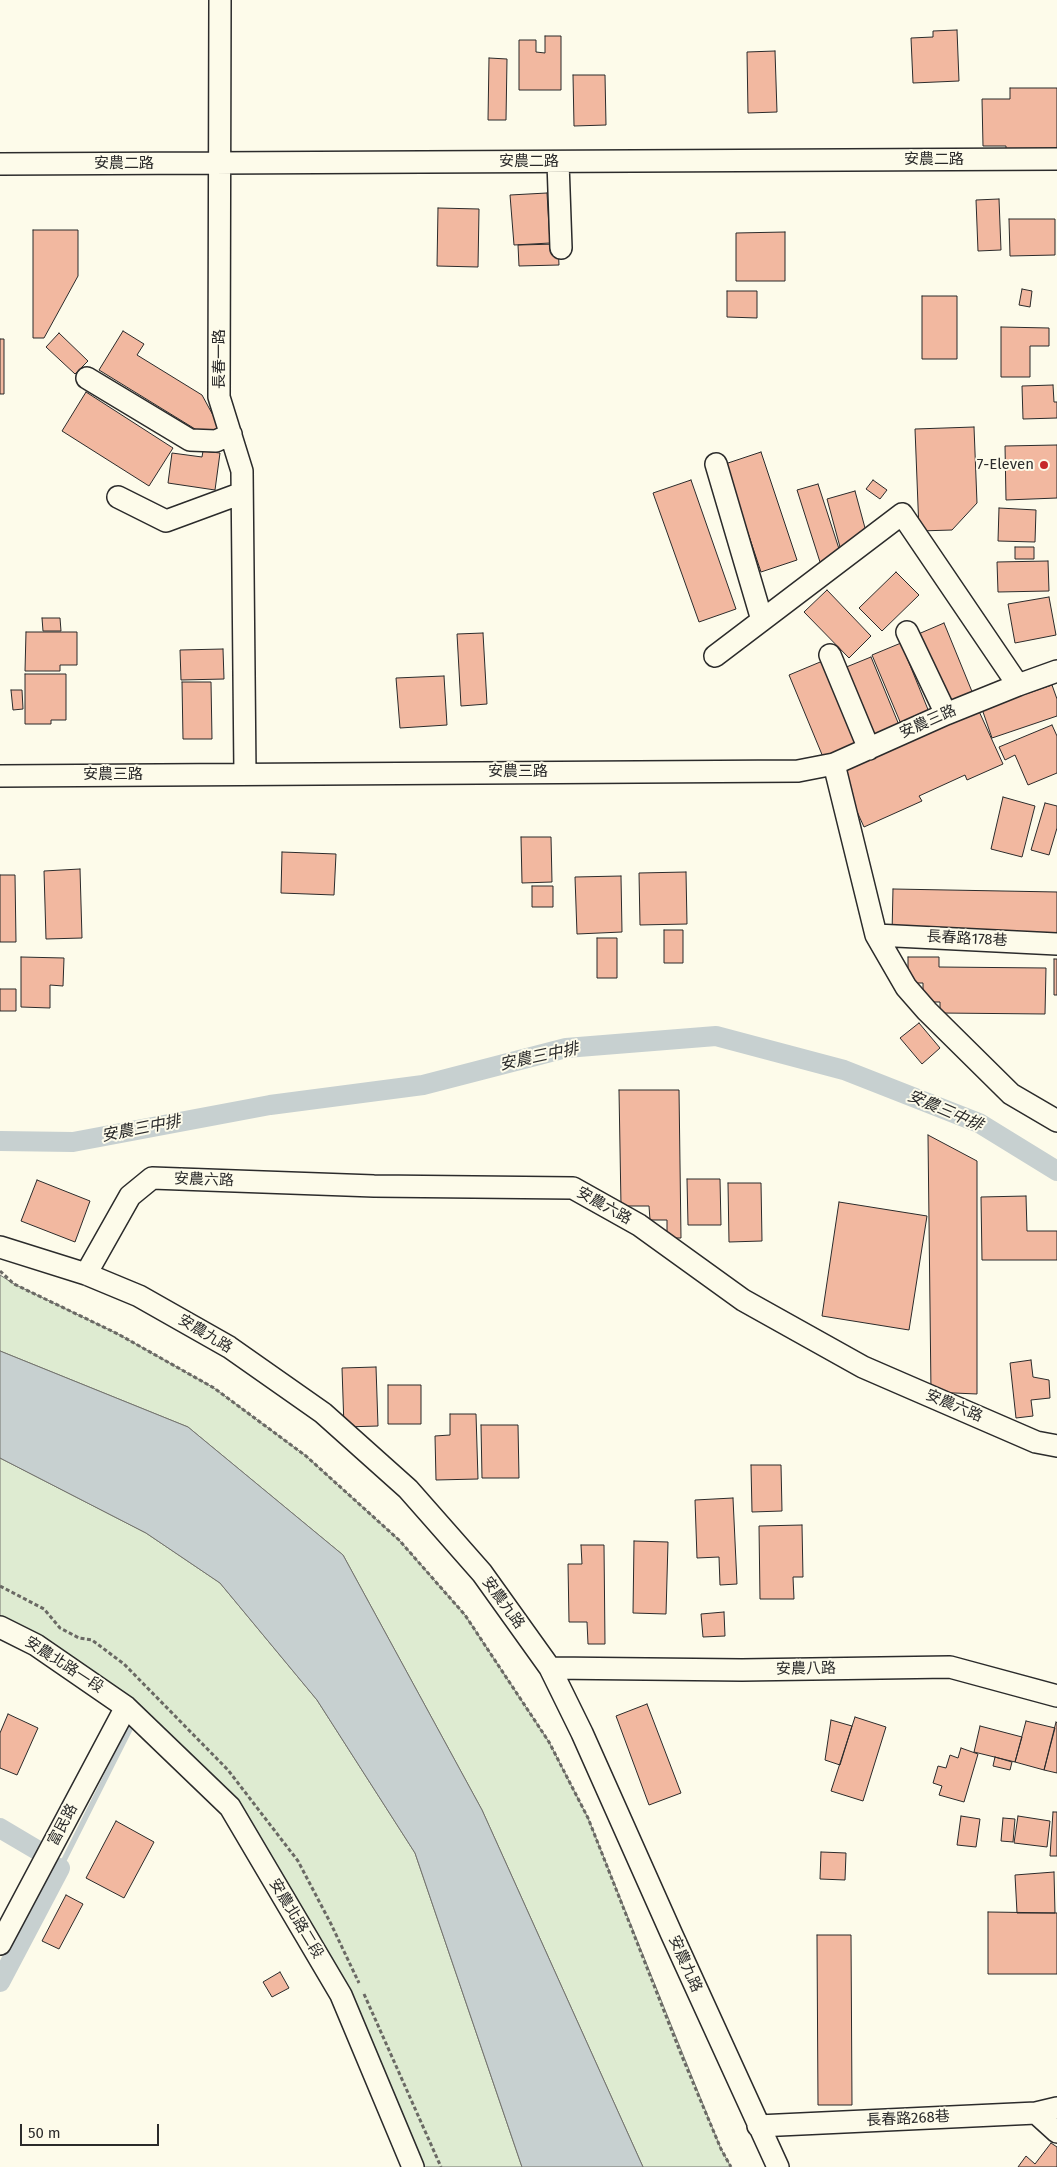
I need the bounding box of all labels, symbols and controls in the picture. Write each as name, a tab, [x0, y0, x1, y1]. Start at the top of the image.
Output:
street label: 安農二路	[904, 151, 964, 169]
street label: 安農二路	[499, 153, 559, 171]
street label: 安農二路	[94, 155, 154, 173]
street label: 長春一路	[211, 329, 229, 389]
place label: 7-Eleven	[977, 456, 1034, 474]
marker: 7-Eleven	[1038, 459, 1050, 471]
street label: 安農三路	[897, 702, 959, 742]
street label: 安農三路	[488, 763, 548, 781]
street label: 安農三路	[83, 766, 143, 784]
street label: 長春路178巷	[926, 928, 1008, 950]
water label: 安農三中排	[498, 1039, 580, 1075]
water label: 安農三中排	[904, 1087, 986, 1135]
water label: 安農三中排	[100, 1112, 182, 1146]
street label: 安農六路	[174, 1170, 234, 1190]
street label: 安農六路	[573, 1184, 635, 1228]
street label: 安農九路	[175, 1311, 235, 1357]
street label: 安農六路	[923, 1386, 985, 1426]
street label: 安農九路	[478, 1573, 528, 1633]
street label: 安農北路一段	[21, 1633, 107, 1697]
street label: 安農八路	[776, 1659, 836, 1679]
street label: 富民路	[44, 1801, 82, 1849]
street label: 安農北路二段	[265, 1876, 327, 1962]
street label: 安農九路	[665, 1933, 705, 1995]
street label: 長春路268巷	[866, 2108, 950, 2130]
scale bar	[22, 2114, 161, 2146]
text: 50 m	[28, 2124, 61, 2142]

